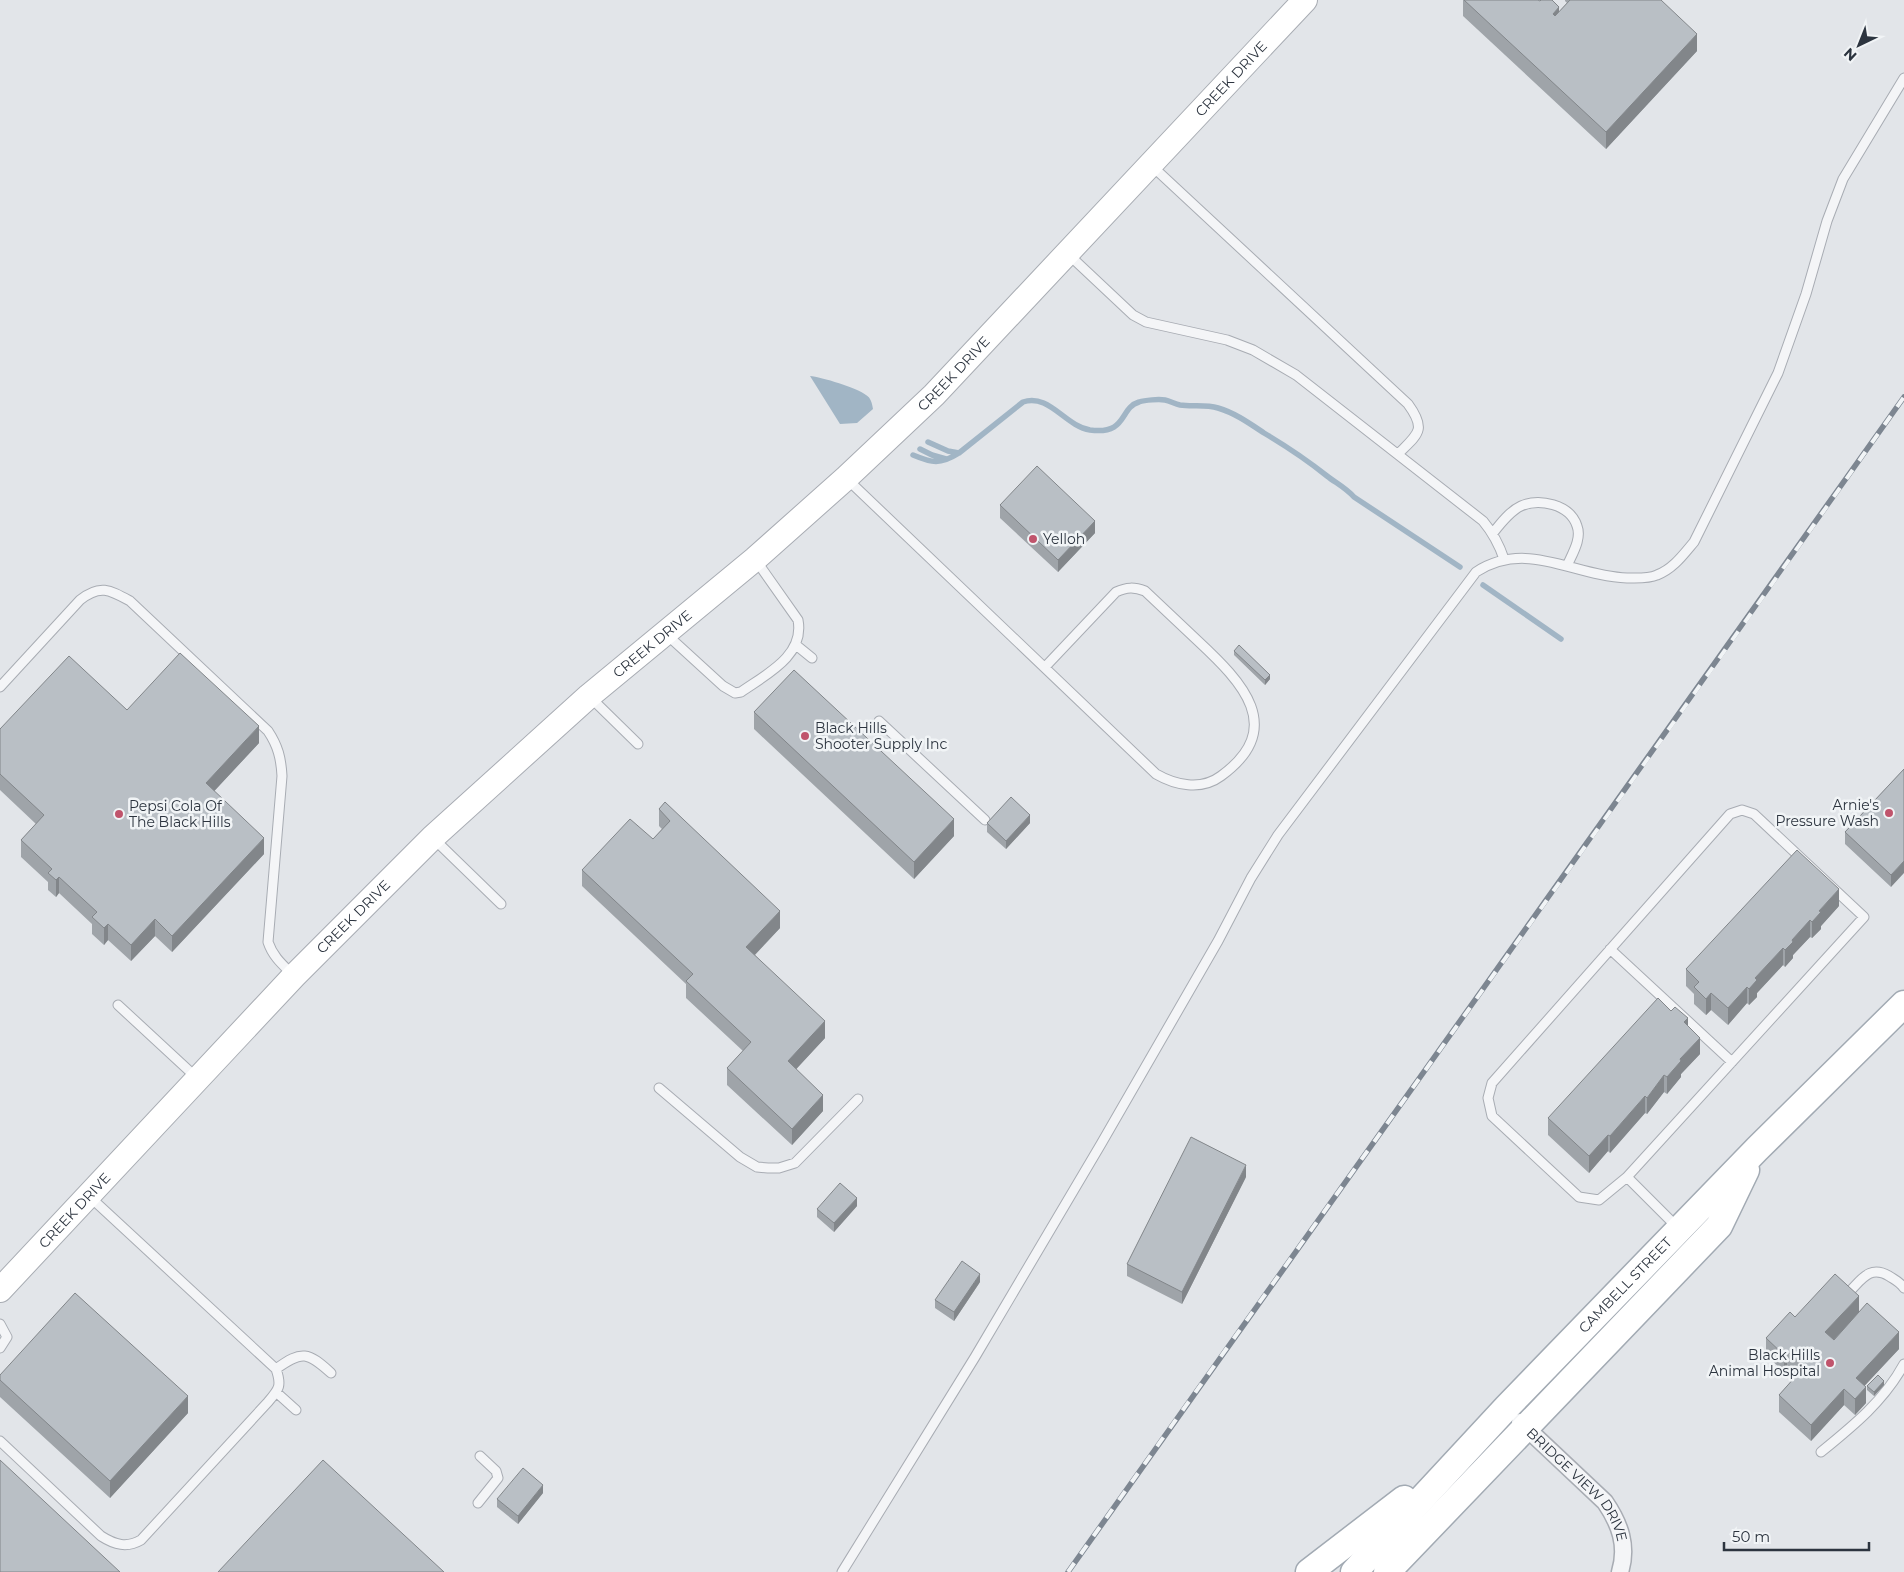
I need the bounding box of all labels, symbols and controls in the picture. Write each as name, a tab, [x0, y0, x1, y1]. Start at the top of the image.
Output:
north arrow	[1834, 20, 1884, 70]
street label: CREEK DRIVE	[1191, 37, 1271, 120]
text: N	[1840, 44, 1860, 65]
street label: CREEK DRIVE	[914, 332, 994, 415]
place label: Yelloh	[1043, 530, 1085, 548]
marker: Yelloh	[1027, 533, 1039, 545]
street label: CREEK DRIVE	[609, 606, 695, 682]
place label: Black Hills Shooter Supply Inc	[815, 719, 947, 753]
marker: Black Hills Shooter Supply Inc	[799, 730, 811, 742]
place label: Arnie's Pressure Wash	[1775, 796, 1879, 830]
place label: Pepsi Cola Of The Black Hills	[129, 797, 231, 831]
marker: Arnie's Pressure Wash	[1883, 807, 1895, 819]
marker: Pepsi Cola Of The Black Hills	[113, 808, 125, 820]
street label: CREEK DRIVE	[313, 876, 394, 957]
street label: CREEK DRIVE	[35, 1169, 114, 1252]
street label: CAMBELL STREET	[1575, 1233, 1676, 1337]
place label: Black Hills Animal Hospital	[1709, 1346, 1820, 1380]
marker: Black Hills Animal Hospital	[1824, 1357, 1836, 1369]
street label: BRIDGE VIEW DRIVE	[1523, 1424, 1631, 1543]
scale bar	[1724, 1520, 1869, 1552]
text: 50 m	[1732, 1527, 1770, 1546]

